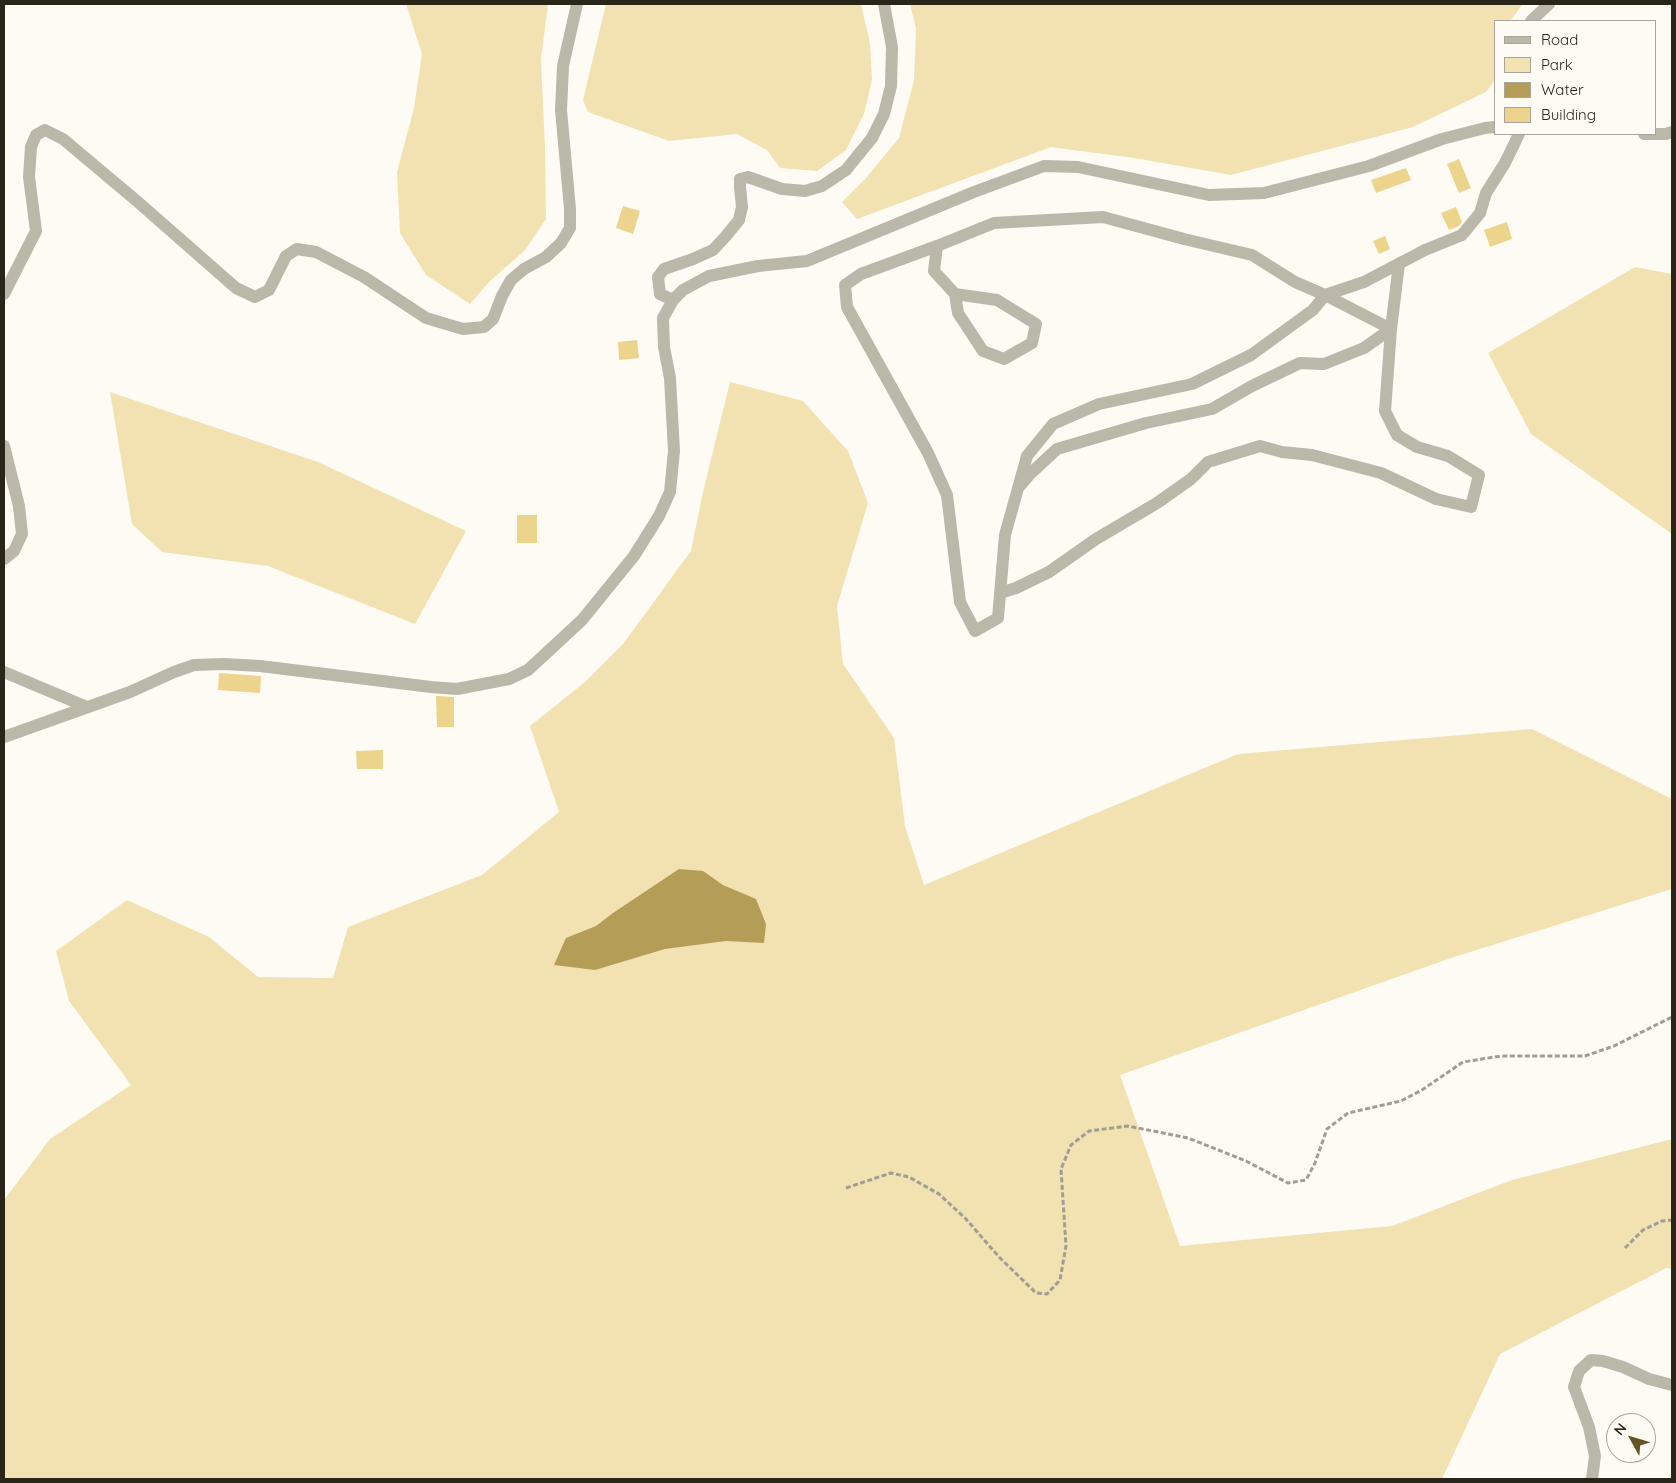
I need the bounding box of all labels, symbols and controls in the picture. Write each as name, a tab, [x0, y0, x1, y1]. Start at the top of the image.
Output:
legend	[1494, 20, 1656, 135]
text: Road	[1541, 30, 1578, 49]
text: Park	[1541, 55, 1573, 74]
text: Water	[1541, 80, 1584, 99]
text: Building	[1541, 105, 1596, 124]
north arrow	[1606, 1413, 1656, 1463]
text: N	[1610, 1420, 1630, 1439]

